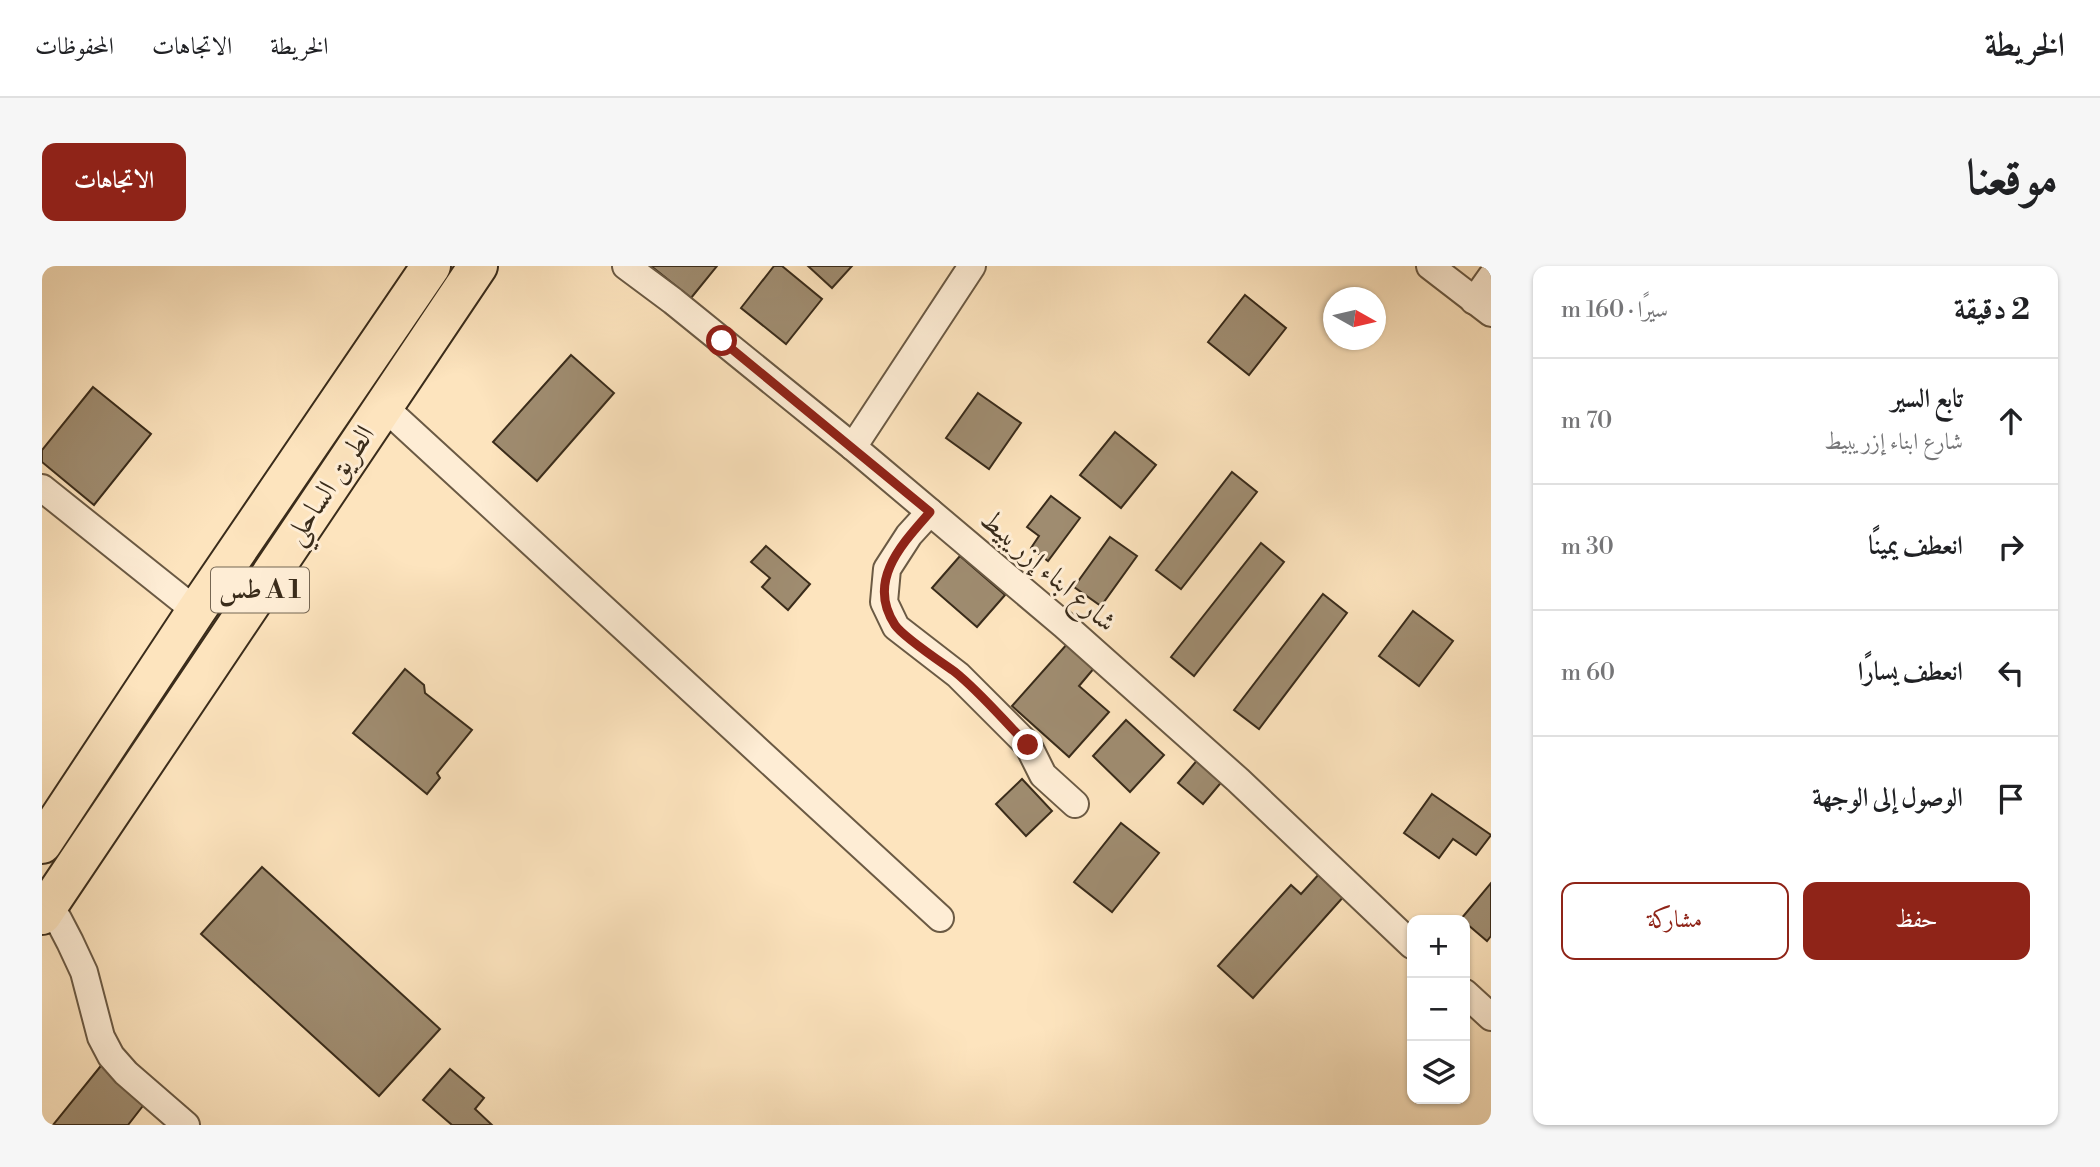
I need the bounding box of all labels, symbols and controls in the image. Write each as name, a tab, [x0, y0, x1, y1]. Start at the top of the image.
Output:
text: الخريطة	[1985, 26, 2065, 67]
text: المحفوظات	[35, 32, 114, 62]
text: الاتجاهات	[152, 32, 232, 62]
text: الخريطة	[270, 32, 329, 62]
button: الاتجاهات	[42, 143, 186, 221]
text: موقعنا	[1966, 149, 2058, 210]
north arrow	[1323, 287, 1386, 350]
text: 2 دقيقة	[1954, 291, 2030, 329]
text: سيرًا · 160 m	[1561, 296, 1668, 324]
route start	[706, 325, 737, 356]
text: تابع السير	[1891, 383, 1963, 415]
icon: ahead	[1992, 402, 2030, 440]
text: 70 m	[1561, 407, 1612, 435]
street label: الطريق الساحلي	[277, 419, 389, 556]
text: شارع ابناء إزريبيط	[1824, 428, 1963, 456]
street label: شارع ابناء إزريبيط	[969, 502, 1123, 643]
icon: right	[1992, 528, 2030, 566]
text: انعطف يمينًا	[1868, 530, 1963, 562]
text: 30 m	[1561, 533, 1614, 561]
road number: طس A 1	[211, 568, 309, 612]
icon: left	[1992, 654, 2030, 692]
text: انعطف يسارًا	[1858, 656, 1963, 688]
text: 60 m	[1561, 659, 1615, 687]
route end	[1012, 729, 1043, 760]
icon: arrive	[1992, 780, 2030, 818]
text: الوصول إلى الوجهة	[1812, 782, 1963, 814]
button: مشاركة	[1561, 882, 1789, 960]
button: حفظ	[1803, 882, 2030, 960]
map controls	[1407, 915, 1470, 1104]
button: +	[1407, 915, 1470, 978]
button: −	[1407, 978, 1470, 1041]
button: layers	[1407, 1041, 1470, 1104]

